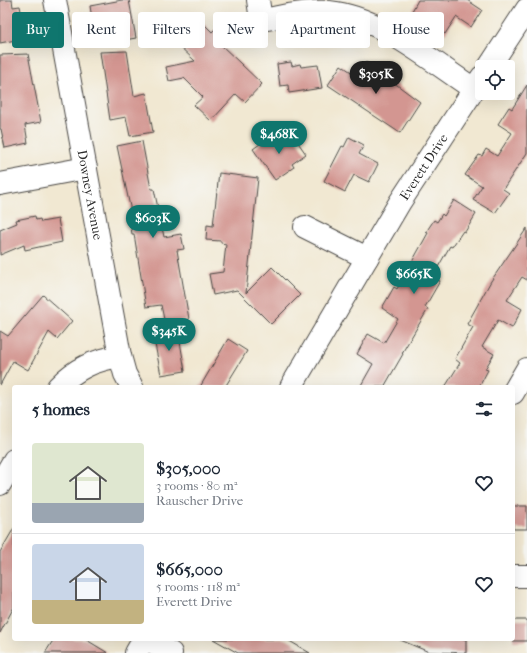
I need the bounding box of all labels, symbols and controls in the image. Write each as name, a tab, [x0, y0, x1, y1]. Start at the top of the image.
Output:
chip: Buy	[12, 12, 64, 48]
chip: Rent	[72, 12, 130, 48]
chip: Filters	[138, 12, 205, 48]
chip: New	[213, 12, 268, 48]
chip: Apartment	[276, 12, 370, 48]
chip: House	[378, 12, 444, 48]
map controls	[475, 60, 515, 100]
button: locate	[475, 60, 515, 100]
pin: $305K	[348, 61, 404, 95]
text: $305K	[359, 66, 393, 81]
pin: $468K	[251, 121, 307, 155]
text: $468K	[260, 126, 298, 141]
street label: Everett Drive	[396, 130, 451, 203]
street label: Downey Avenue	[74, 149, 106, 242]
pin: $603K	[125, 205, 181, 239]
text: $603K	[135, 210, 171, 225]
pin: $665K	[386, 261, 442, 295]
text: $665K	[396, 266, 432, 281]
pin: $345K	[141, 318, 197, 352]
text: $345K	[152, 323, 186, 338]
icon: filters	[473, 398, 495, 420]
text: 5 homes	[32, 399, 90, 419]
text: $305,000	[156, 458, 221, 478]
icon: home	[64, 459, 112, 507]
icon: heart	[473, 472, 495, 494]
text: 3 rooms · 80 m²	[156, 478, 237, 493]
text: Rauscher Drive	[156, 493, 243, 508]
text: $665,000	[156, 559, 223, 579]
icon: home	[64, 560, 112, 608]
icon: heart	[473, 573, 495, 595]
text: 5 rooms · 118 m²	[156, 579, 240, 594]
text: Everett Drive	[156, 594, 232, 609]

